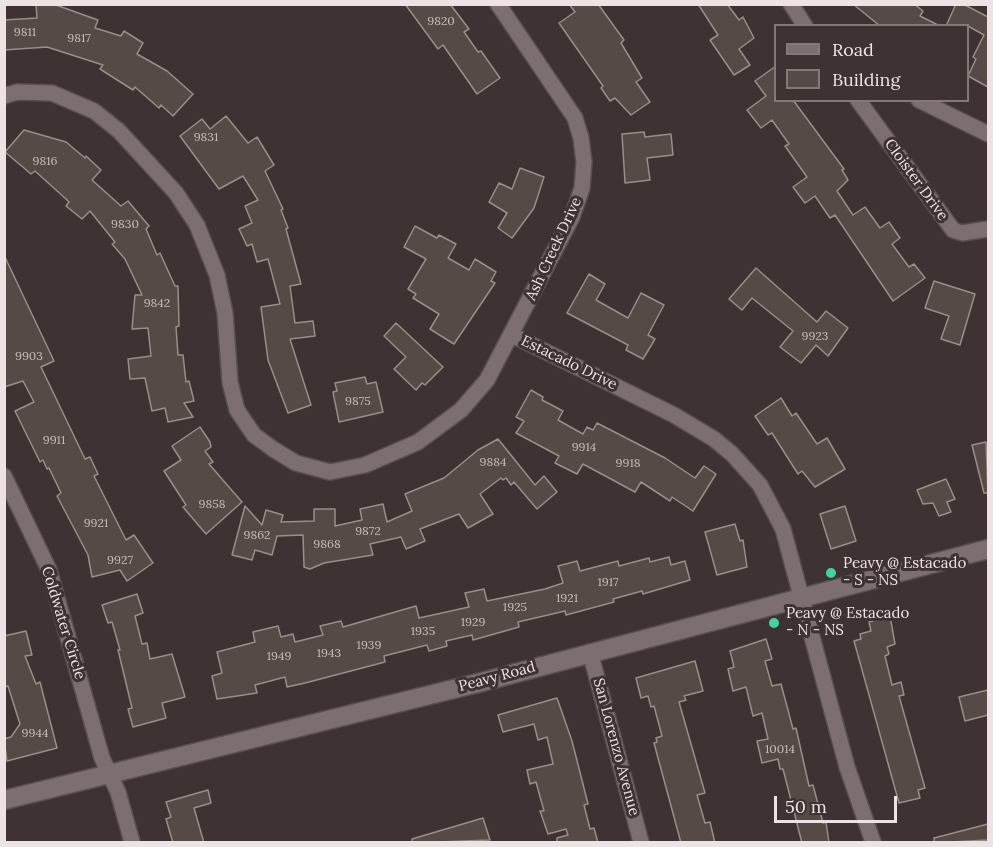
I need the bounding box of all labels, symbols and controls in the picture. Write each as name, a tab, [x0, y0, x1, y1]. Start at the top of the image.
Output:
house number: 9820	[427, 15, 455, 29]
legend	[774, 24, 969, 102]
house number: 9811	[14, 26, 36, 40]
house number: 9817	[67, 32, 91, 46]
text: Road	[832, 38, 874, 61]
text: Building	[832, 68, 900, 91]
house number: 9831	[194, 131, 218, 145]
street label: Cloister Drive	[880, 136, 952, 224]
house number: 9816	[33, 155, 57, 169]
street label: Ash Creek Drive	[522, 195, 586, 303]
house number: 9830	[111, 218, 139, 232]
house number: 9842	[144, 297, 170, 311]
house number: 9923	[802, 330, 828, 344]
street label: Estacado Drive	[518, 332, 620, 394]
house number: 9903	[15, 350, 43, 364]
house number: 9875	[345, 395, 371, 409]
house number: 9911	[43, 434, 65, 448]
house number: 9914	[572, 441, 596, 455]
house number: 9884	[480, 456, 506, 470]
house number: 9918	[616, 457, 640, 471]
house number: 9858	[199, 498, 225, 512]
house number: 9921	[84, 517, 108, 531]
house number: 9872	[355, 525, 381, 539]
house number: 9862	[243, 529, 271, 543]
house number: 9868	[313, 538, 341, 552]
house number: 9927	[107, 554, 133, 568]
place label: Peavy @ Estacado - S - NS	[843, 555, 966, 590]
street label: Coldwater Circle	[37, 564, 89, 682]
marker: Peavy @ Estacado - S - NS	[824, 566, 838, 580]
house number: 1917	[597, 576, 619, 590]
house number: 1921	[556, 592, 578, 606]
house number: 1925	[503, 601, 527, 615]
place label: Peavy @ Estacado - N - NS	[786, 605, 909, 640]
house number: 1929	[461, 616, 485, 630]
marker: Peavy @ Estacado - N - NS	[767, 616, 781, 630]
house number: 1935	[411, 625, 435, 639]
house number: 1939	[357, 639, 381, 653]
house number: 1943	[317, 647, 341, 661]
house number: 1949	[267, 650, 291, 664]
street label: Peavy Road	[457, 658, 537, 696]
street label: San Lorenzo Avenue	[589, 676, 643, 818]
house number: 9944	[22, 727, 48, 741]
house number: 10014	[765, 743, 795, 757]
scale bar	[777, 784, 900, 822]
text: 50 m	[785, 795, 827, 818]

